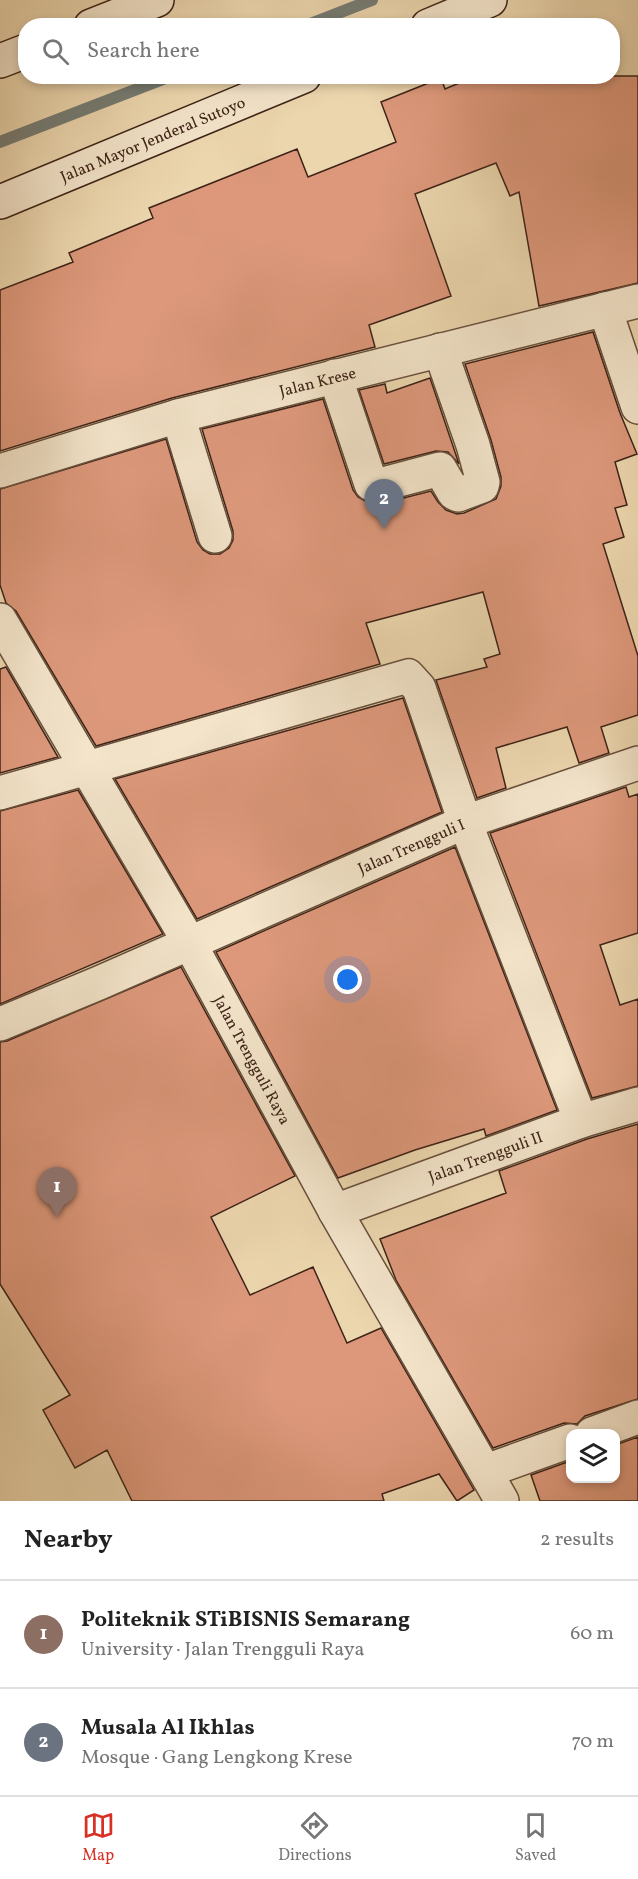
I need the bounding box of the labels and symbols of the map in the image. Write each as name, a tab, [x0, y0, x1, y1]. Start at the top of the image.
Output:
street label: Jalan Mayor Jenderal Sutoyo	[57, 92, 249, 189]
street label: Jalan Krese	[277, 363, 359, 403]
pin: 2	[364, 480, 404, 529]
street label: Jalan Trengguli I	[355, 814, 469, 881]
your location	[333, 965, 362, 994]
street label: Jalan Trengguli Raya	[207, 992, 295, 1129]
street label: Jalan Trengguli II	[426, 1127, 546, 1189]
pin: 1	[38, 1168, 76, 1217]

